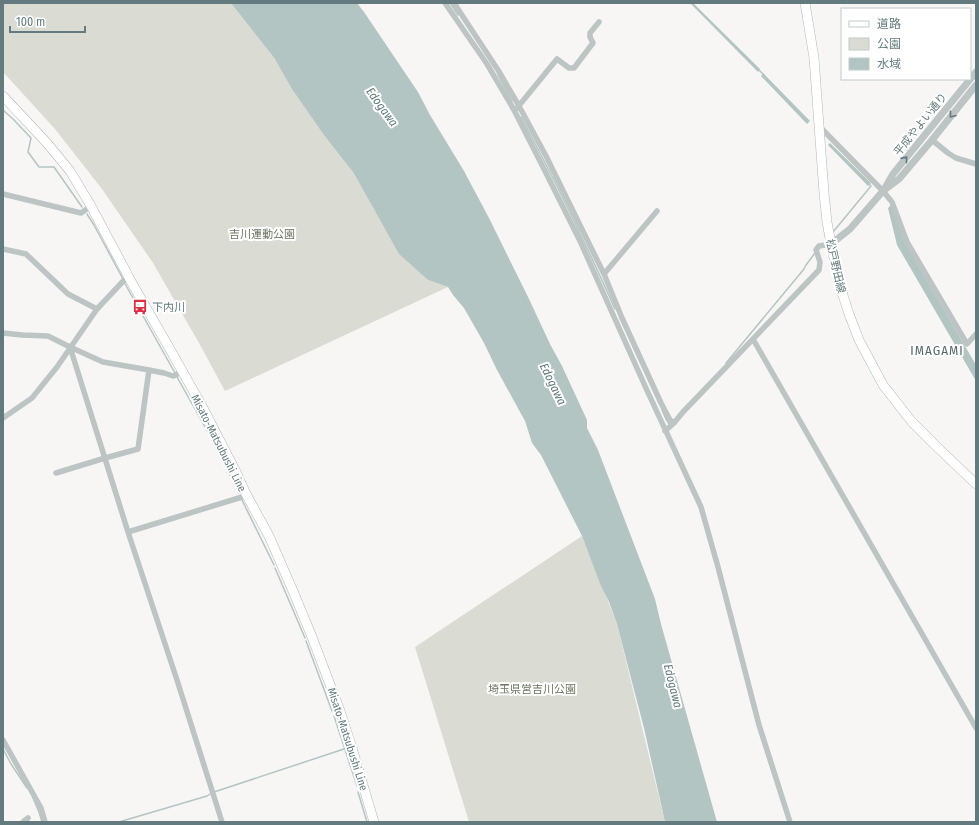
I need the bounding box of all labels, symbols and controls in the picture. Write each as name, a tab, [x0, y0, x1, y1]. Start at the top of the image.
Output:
scale bar	[10, 8, 85, 34]
legend	[841, 8, 971, 80]
text: 100 m	[16, 15, 45, 29]
text: 道路	[877, 17, 901, 31]
text: 公園	[877, 37, 901, 51]
text: 水域	[877, 57, 901, 71]
water label: Edogawa	[363, 85, 401, 129]
street label: 平成やよい通り	[891, 90, 950, 158]
one-way arrow	[949, 111, 956, 118]
one-way arrow	[900, 157, 907, 164]
park label: 吉川運動公園	[229, 228, 295, 241]
street label: 松戸野田線	[823, 238, 848, 294]
bus stop icon: 下内川	[131, 298, 149, 316]
place label: 下内川	[152, 301, 185, 314]
district label: IMAGAMI	[910, 343, 964, 358]
water label: Edogawa	[537, 361, 569, 407]
street label: Misato-Matsubushi Line	[188, 392, 249, 494]
water label: Edogawa	[661, 663, 685, 709]
park label: 埼玉県営吉川公園	[488, 683, 576, 696]
street label: Misato-Matsubushi Line	[325, 686, 370, 792]

